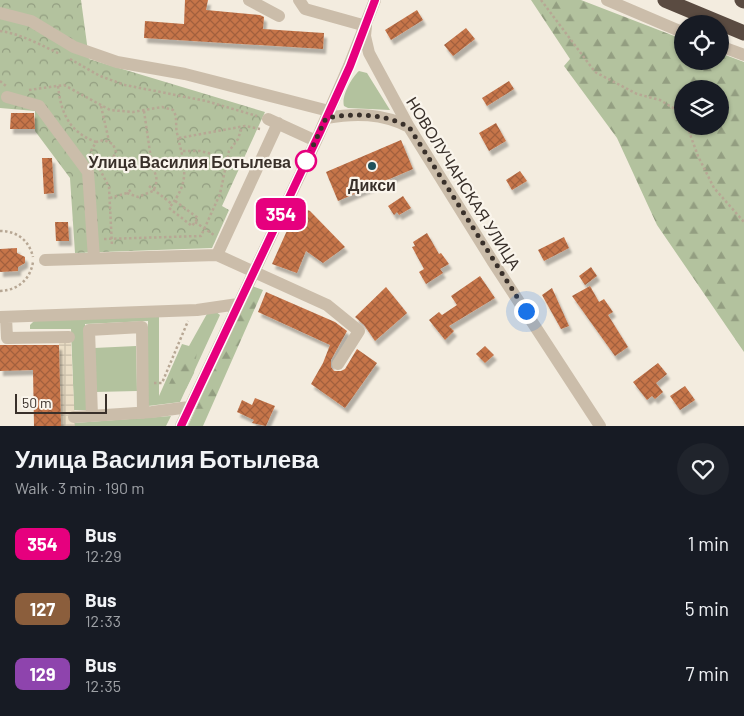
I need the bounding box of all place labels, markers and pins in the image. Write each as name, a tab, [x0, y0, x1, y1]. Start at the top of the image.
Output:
marker: Улица Василия Ботылева	[295, 150, 317, 172]
place label: Улица Василия Ботылева	[88, 152, 291, 171]
marker: Дикси	[366, 160, 378, 172]
place label: Дикси	[348, 175, 396, 194]

